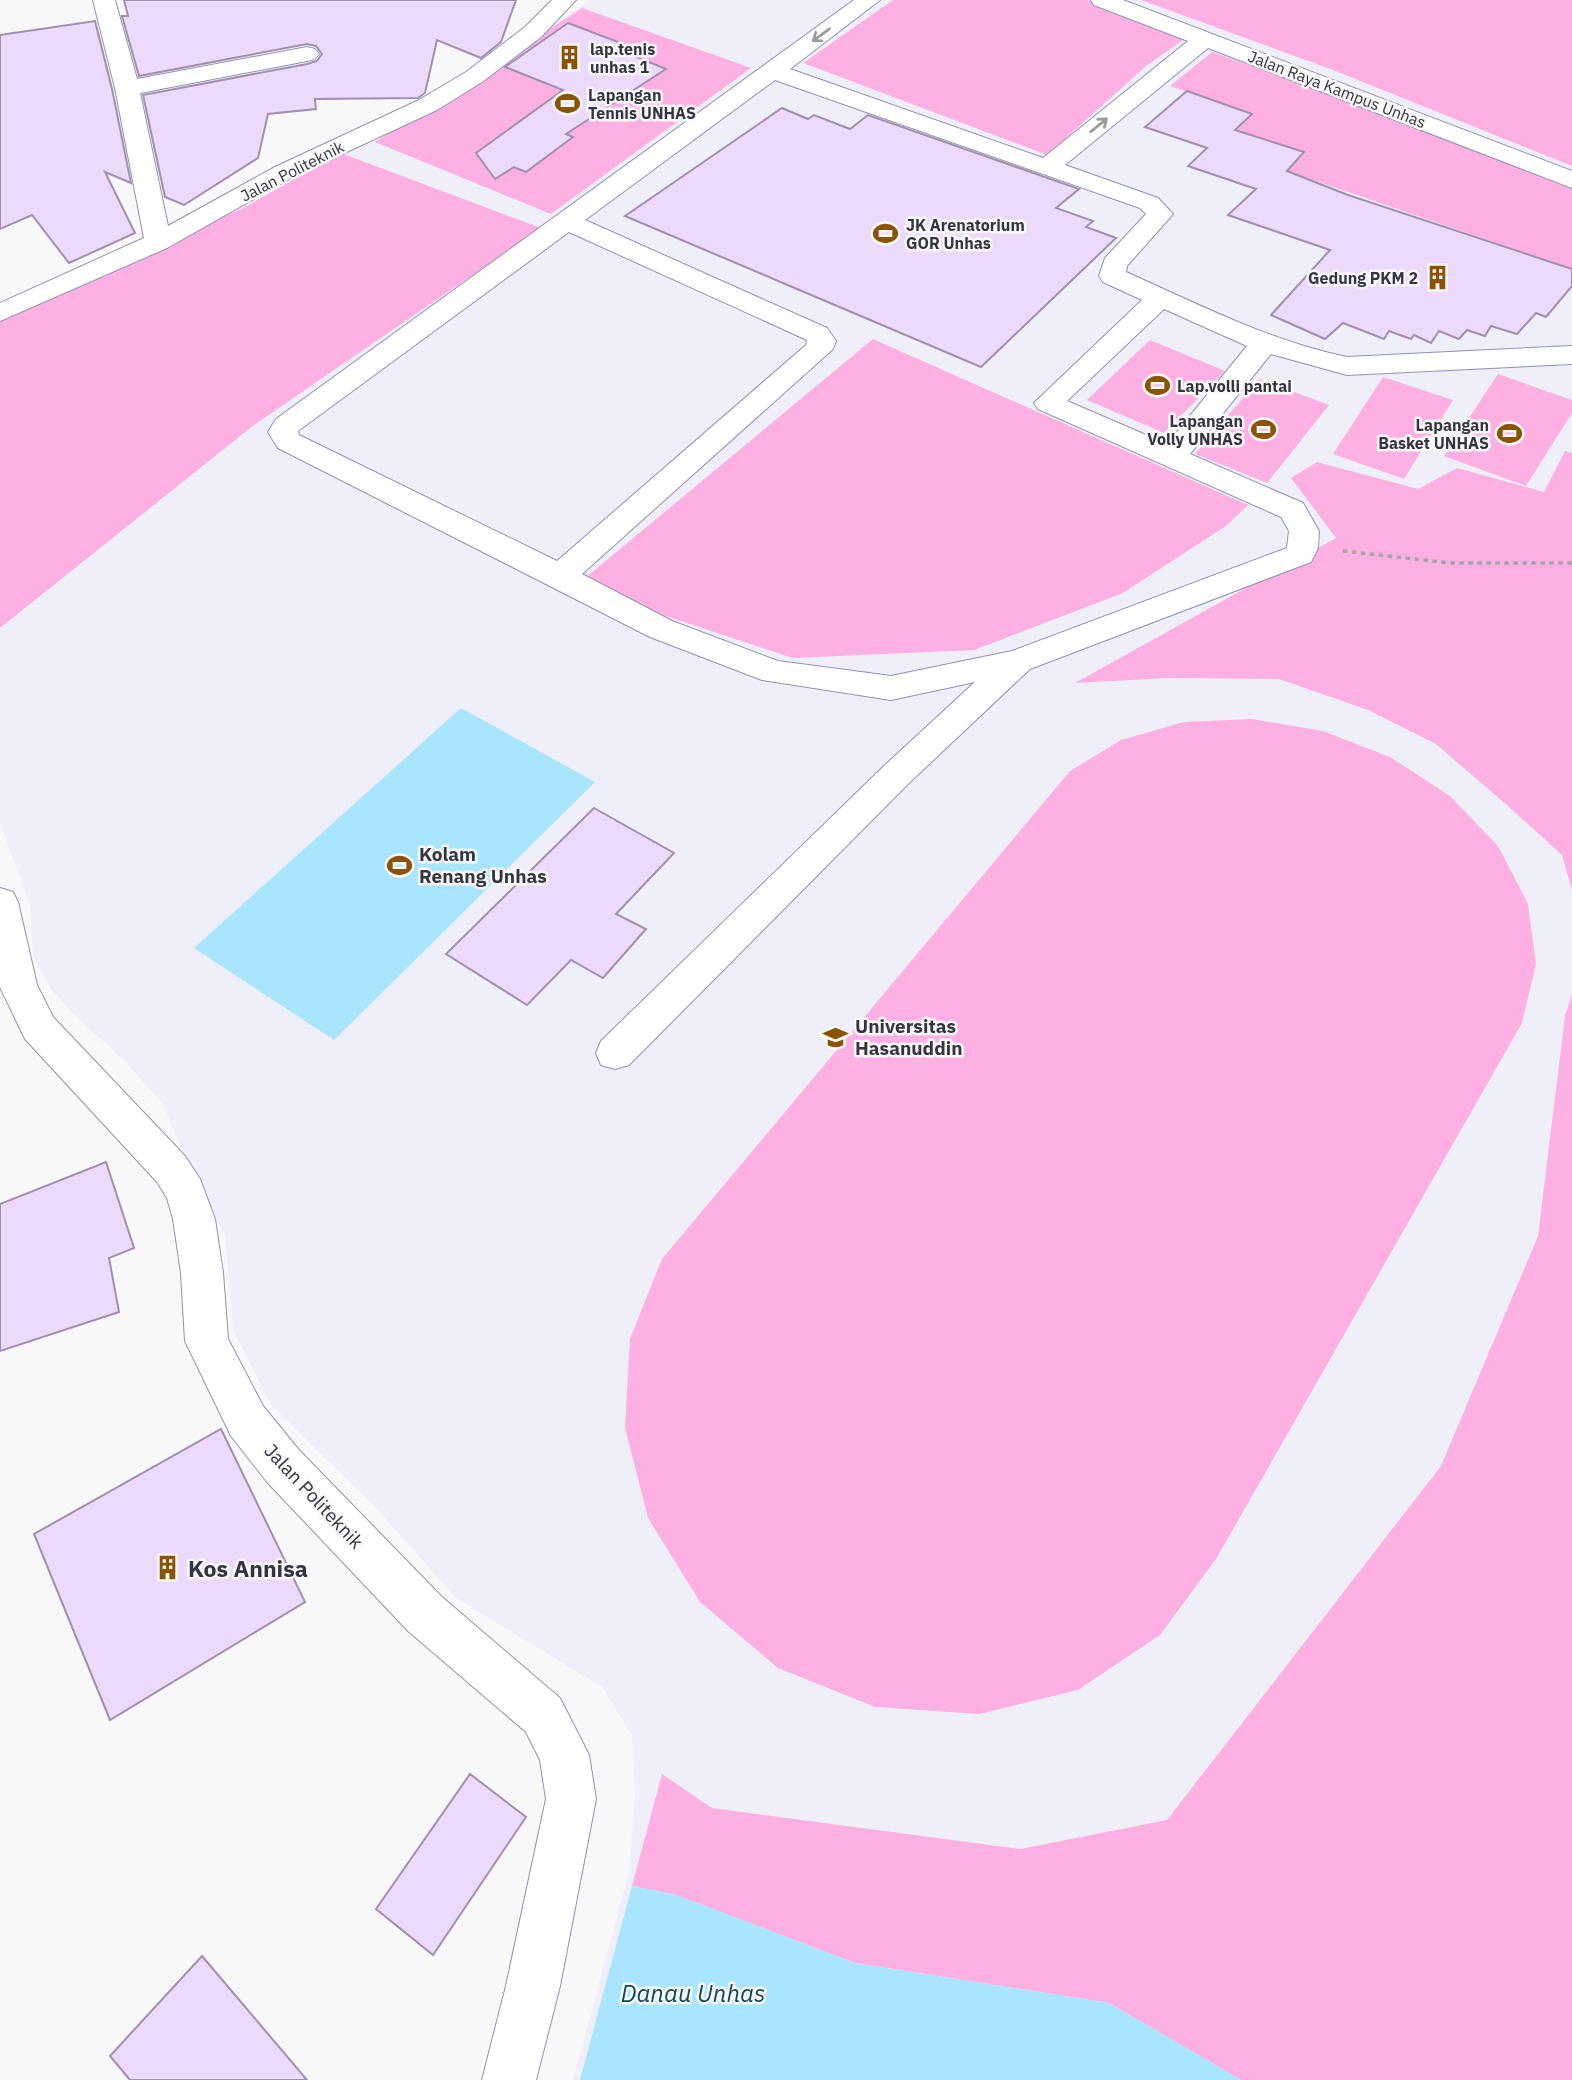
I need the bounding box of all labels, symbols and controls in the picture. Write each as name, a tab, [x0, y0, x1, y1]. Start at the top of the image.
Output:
one-way arrow	[812, 28, 831, 43]
place label: lap.tenis unhas 1	[590, 39, 655, 77]
building icon: lap.tenis unhas 1	[556, 44, 584, 72]
street label: Jalan Raya Kampus Unhas	[1245, 46, 1429, 132]
place label: Lapangan Tennis UNHAS	[588, 85, 696, 123]
sports icon: Lapangan Tennis UNHAS	[554, 90, 582, 118]
one-way arrow	[1090, 117, 1108, 133]
street label: Jalan Politeknik	[237, 136, 348, 206]
place label: JK Arenatorium GOR Unhas	[906, 215, 1025, 253]
sports icon: JK Arenatorium GOR Unhas	[872, 220, 900, 248]
building icon: Gedung PKM 2	[1424, 264, 1452, 292]
place label: Gedung PKM 2	[1308, 268, 1418, 288]
sports icon: Lap.volli pantai	[1143, 372, 1171, 400]
place label: Lap.volli pantai	[1177, 376, 1292, 396]
place label: Lapangan Volly UNHAS	[1147, 411, 1243, 449]
place label: Lapangan Basket UNHAS	[1378, 415, 1489, 453]
sports icon: Lapangan Volly UNHAS	[1249, 416, 1277, 444]
sports icon: Lapangan Basket UNHAS	[1495, 420, 1523, 448]
place label: Kolam Renang Unhas	[419, 842, 547, 888]
sports icon: Kolam Renang Unhas	[385, 851, 413, 879]
place label: Universitas Hasanuddin	[855, 1014, 962, 1060]
school or university icon: Universitas Hasanuddin	[821, 1023, 849, 1051]
street label: Jalan Politeknik	[259, 1439, 369, 1553]
place label: Kos Annisa	[188, 1553, 308, 1583]
building icon: Kos Annisa	[154, 1554, 182, 1582]
water label: Danau Unhas	[621, 1977, 765, 2009]

